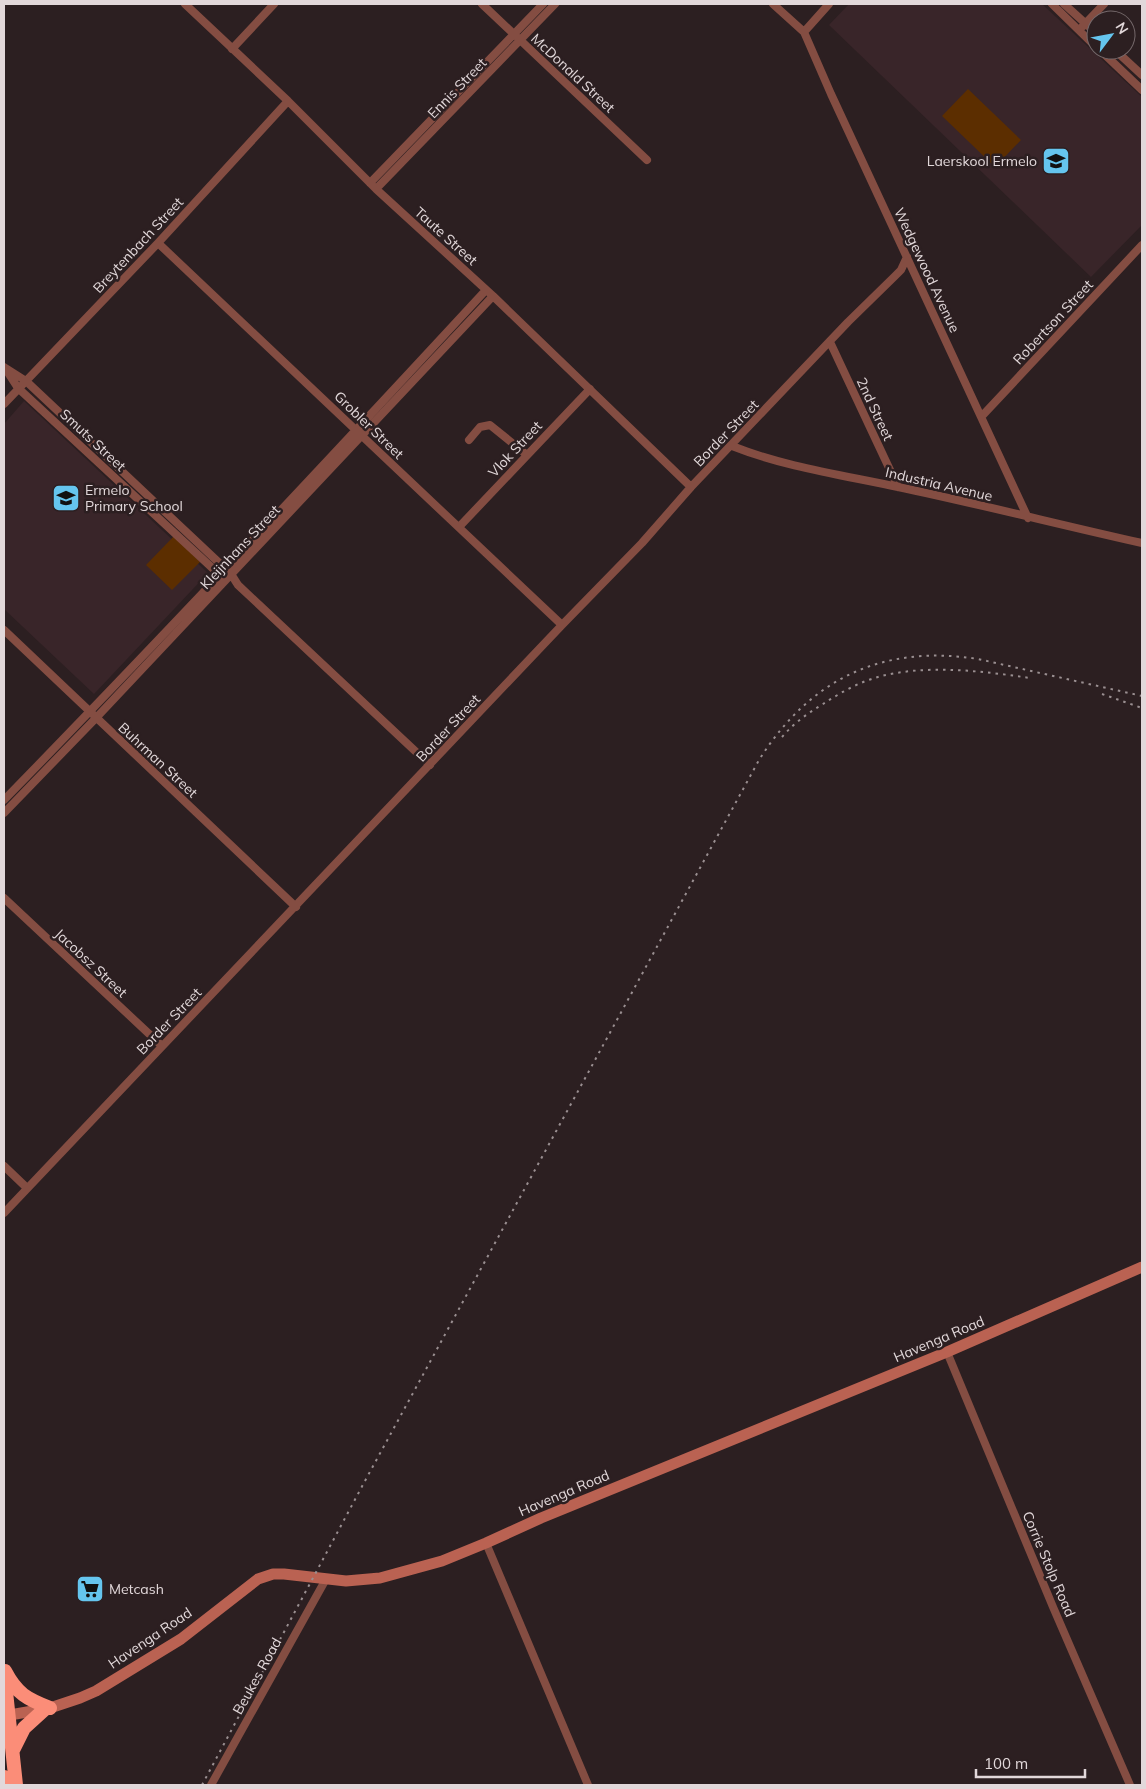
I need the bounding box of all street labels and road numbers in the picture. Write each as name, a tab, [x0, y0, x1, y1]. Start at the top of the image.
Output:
street label: McDonald Street	[527, 30, 619, 117]
street label: Ennis Street	[424, 54, 490, 122]
street label: Breytenbach Street	[89, 193, 187, 297]
street label: Taute Street	[411, 203, 481, 269]
street label: Wedgewood Avenue	[890, 205, 964, 335]
street label: Robertson Street	[1009, 276, 1097, 368]
street label: 2nd Street	[853, 375, 897, 443]
street label: Grobler Street	[330, 387, 408, 463]
street label: Border Street	[690, 396, 762, 470]
street label: Smuts Street	[56, 405, 130, 475]
street label: Vlok Street	[484, 417, 546, 481]
street label: Industria Avenue	[884, 463, 994, 505]
street label: Kleijnhans Street	[196, 501, 284, 593]
street label: Border Street	[412, 690, 484, 766]
street label: Buhrman Street	[115, 719, 202, 801]
street label: Jacobsz Street	[51, 925, 131, 1001]
street label: Border Street	[133, 984, 205, 1058]
street label: Havenga Road	[891, 1312, 987, 1366]
street label: Havenga Road	[516, 1466, 612, 1520]
street label: Corrie Stolp Road	[1019, 1508, 1079, 1620]
street label: Havenga Road	[105, 1603, 195, 1673]
street label: Beukes Road	[229, 1635, 285, 1717]

